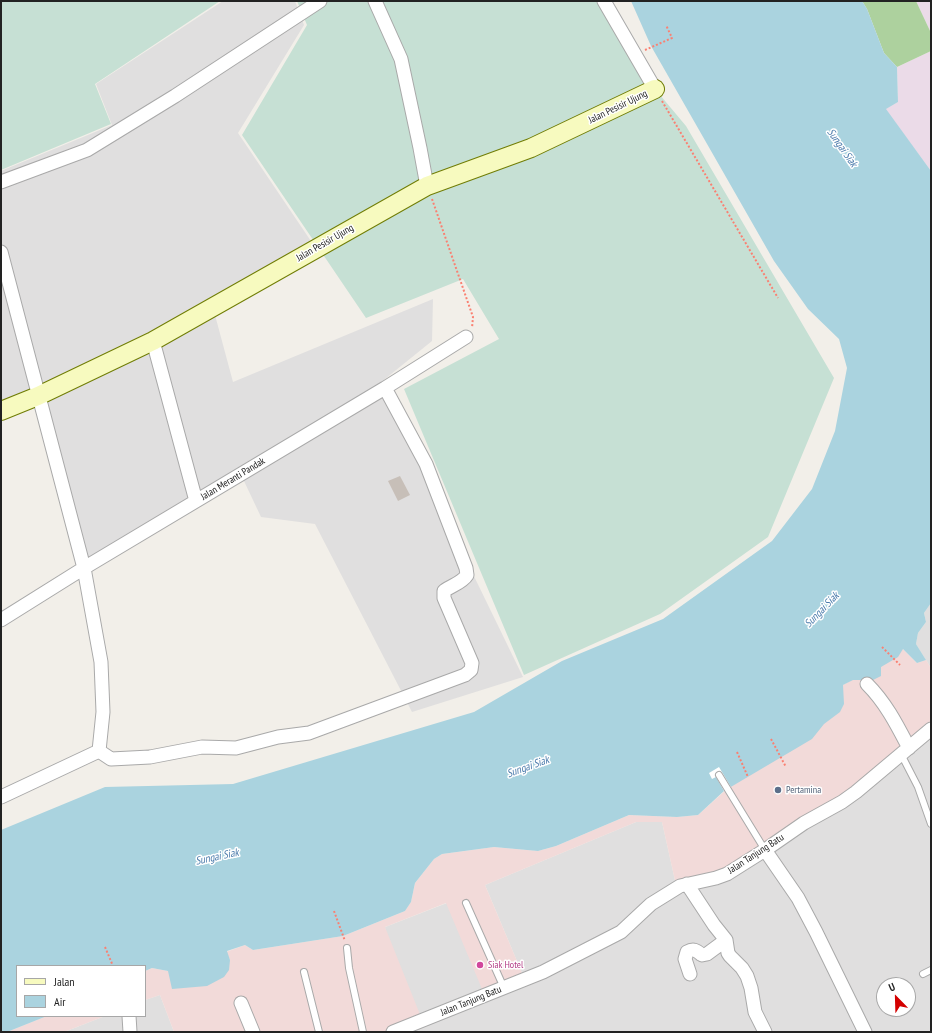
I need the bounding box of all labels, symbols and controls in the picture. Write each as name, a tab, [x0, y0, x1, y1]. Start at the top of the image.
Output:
street label: Jalan Pesisir Ujung	[587, 88, 649, 126]
water label: Sungai Siak	[824, 126, 860, 170]
street label: Jalan Pesisir Ujung	[294, 222, 356, 264]
street label: Jalan Meranti Pandak	[199, 455, 267, 503]
water label: Sungai Siak	[802, 590, 842, 630]
water label: Sungai Siak	[505, 753, 551, 781]
place label: Pertamina	[786, 784, 821, 796]
marker: Pertamina	[773, 785, 783, 795]
street label: Jalan Tanjung Batu	[726, 831, 786, 877]
water label: Sungai Siak	[194, 846, 240, 868]
place label: Siak Hotel	[488, 959, 523, 971]
marker: Siak Hotel	[475, 960, 485, 970]
legend	[16, 965, 146, 1017]
text: Jalan	[54, 974, 75, 989]
north arrow	[876, 977, 916, 1017]
text: U	[886, 979, 897, 994]
street label: Jalan Tanjung Batu	[439, 983, 503, 1019]
text: Air	[54, 994, 66, 1009]

